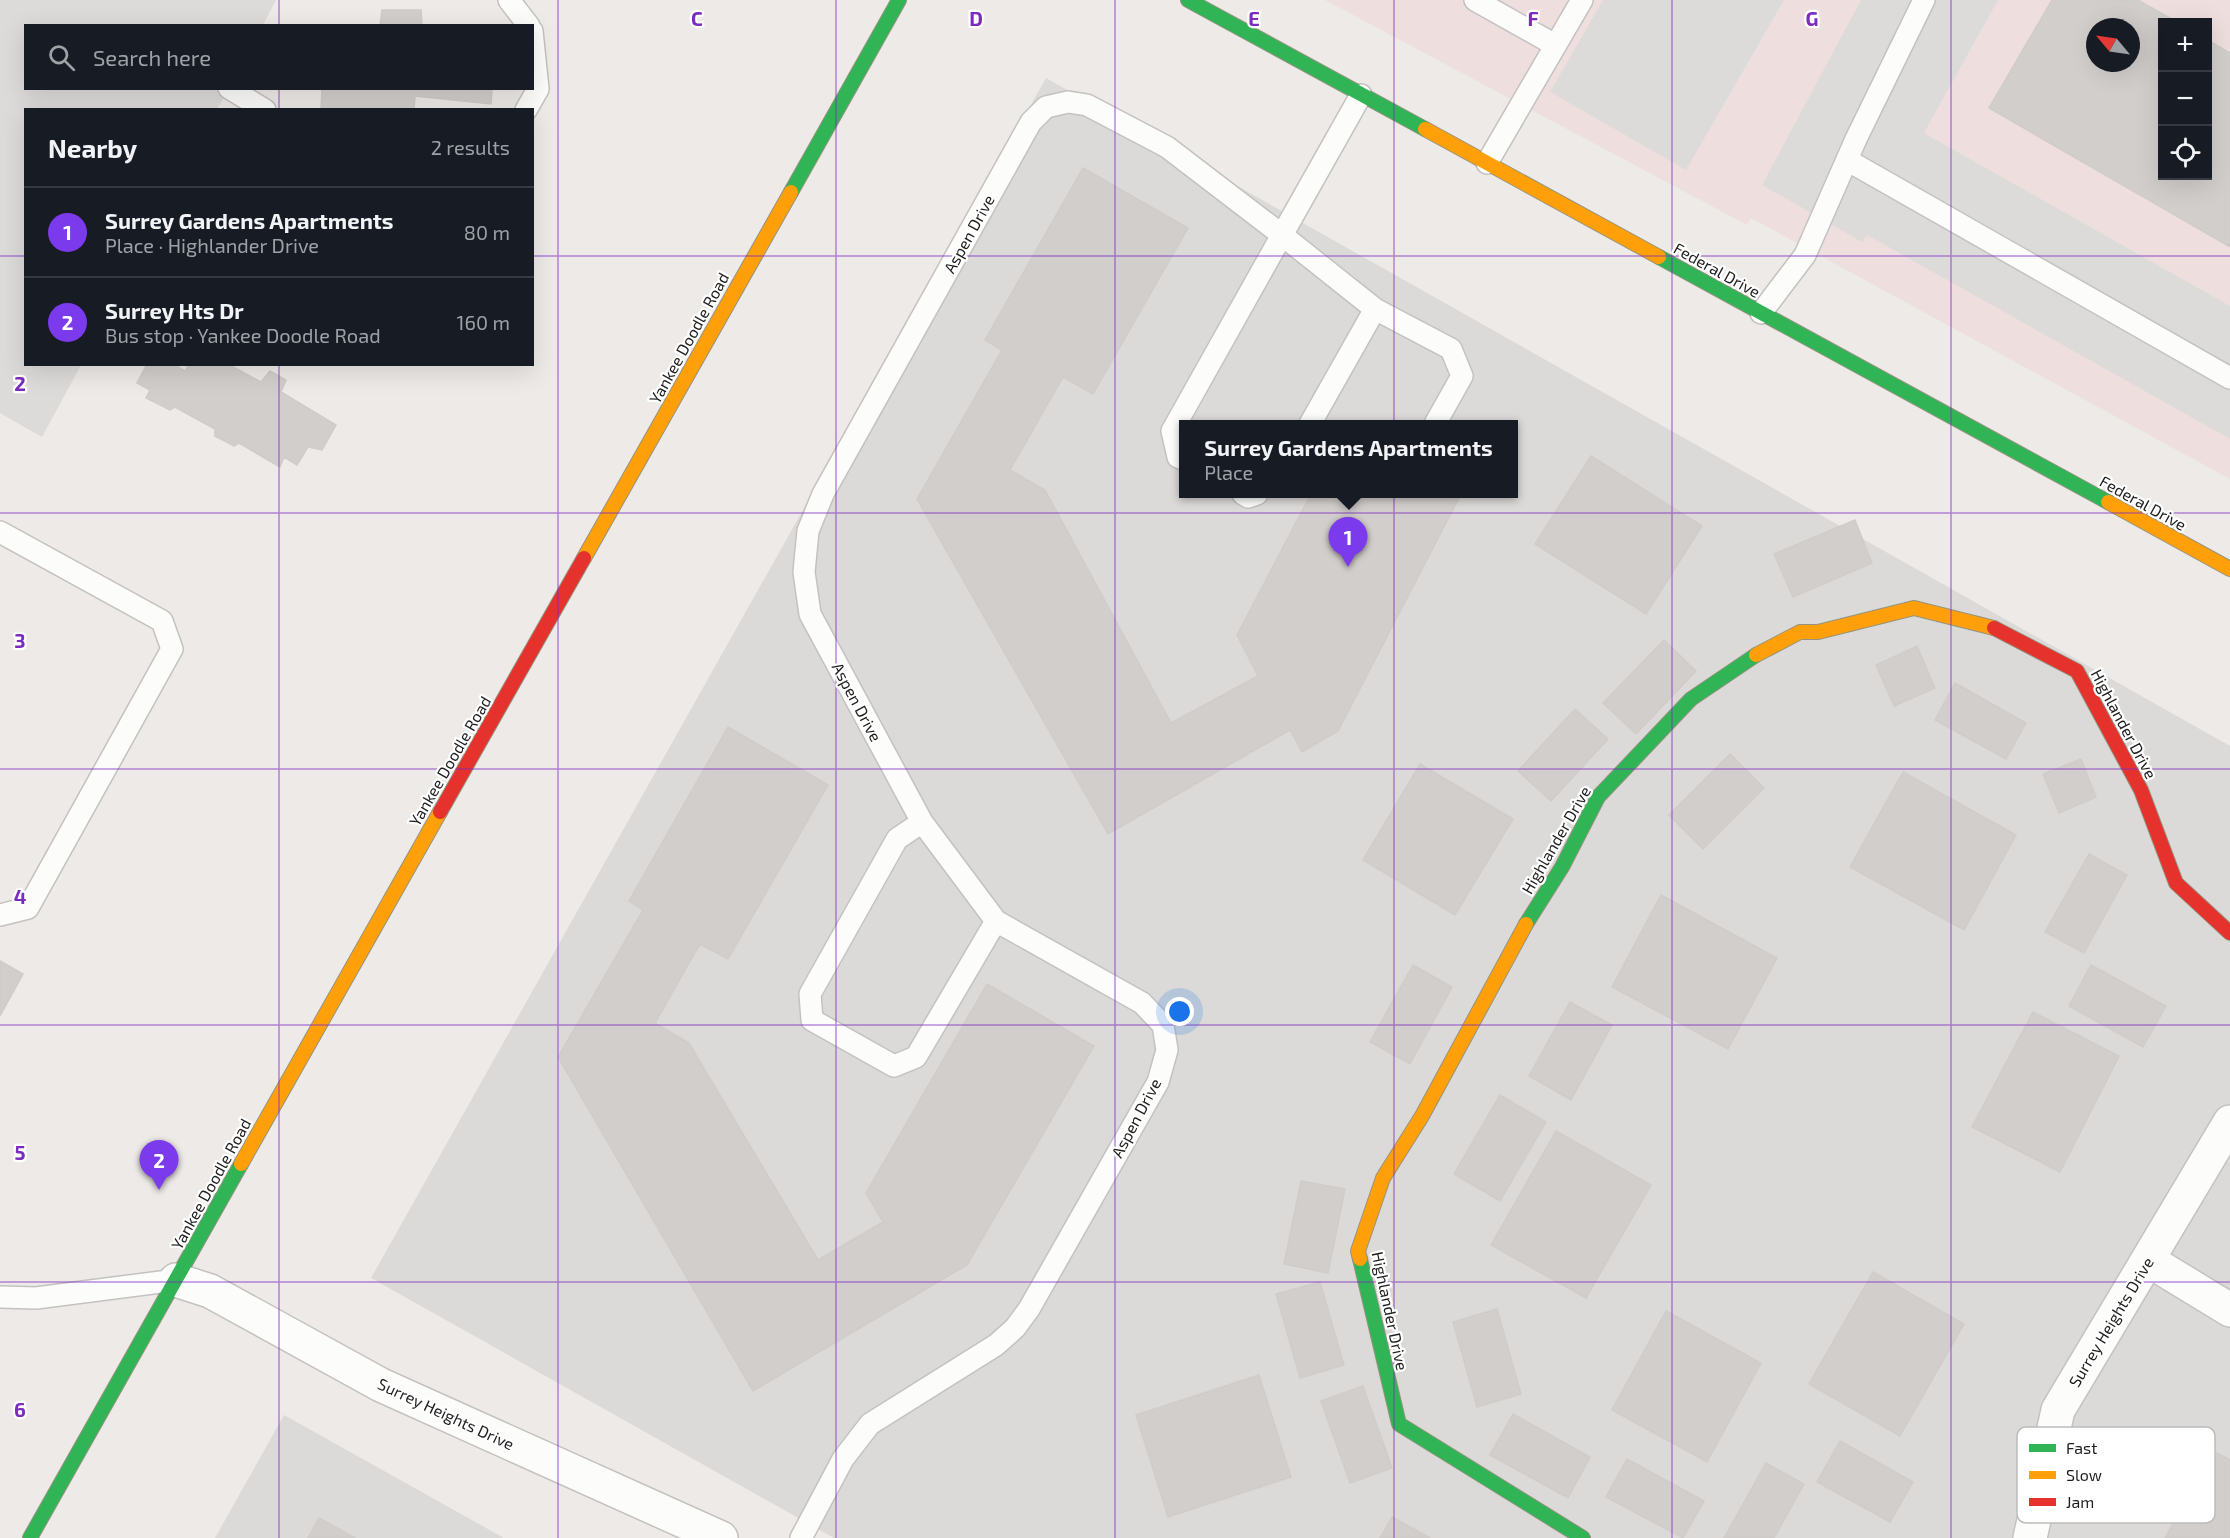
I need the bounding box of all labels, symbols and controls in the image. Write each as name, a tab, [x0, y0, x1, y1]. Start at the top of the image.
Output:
text: C	[691, 6, 703, 30]
text: D	[969, 6, 983, 30]
text: E	[1248, 6, 1260, 30]
text: F	[1527, 6, 1539, 30]
text: G	[1806, 6, 1818, 30]
north arrow	[2086, 18, 2140, 72]
map controls	[2158, 18, 2212, 180]
button: +	[2158, 18, 2212, 72]
search box	[24, 24, 534, 90]
icon: search	[45, 41, 78, 74]
text: Search here	[93, 44, 211, 70]
button: −	[2158, 72, 2212, 126]
button: locate	[2158, 126, 2212, 180]
text: Nearby	[48, 132, 137, 163]
text: 2 results	[431, 135, 510, 159]
street label: Aspen Drive	[939, 191, 998, 276]
text: Surrey Gardens Apartments	[105, 207, 394, 233]
text: 1	[63, 220, 72, 244]
text: 80 m	[464, 220, 510, 244]
text: Place · Highlander Drive	[105, 233, 319, 257]
street label: Federal Drive	[1671, 238, 1764, 301]
street label: Yankee Doodle Road	[645, 269, 732, 407]
text: Surrey Hts Dr	[105, 297, 244, 323]
text: 2	[62, 310, 73, 334]
text: 160 m	[457, 310, 510, 334]
text: Bus stop · Yankee Doodle Road	[105, 323, 381, 347]
text: 2	[14, 371, 26, 395]
popup	[1179, 420, 1518, 498]
text: Surrey Gardens Apartments	[1204, 434, 1493, 460]
text: Place	[1204, 460, 1253, 484]
street label: Federal Drive	[2097, 471, 2190, 534]
pin: 1	[1328, 518, 1368, 567]
text: 3	[14, 628, 26, 652]
street label: Aspen Drive	[829, 659, 886, 745]
street label: Highlander Drive	[2088, 666, 2161, 782]
street label: Yankee Doodle Road	[405, 692, 494, 829]
street label: Highlander Drive	[1517, 783, 1594, 897]
text: 4	[14, 884, 27, 908]
your location	[1165, 997, 1194, 1026]
street label: Aspen Drive	[1107, 1075, 1164, 1161]
street label: Yankee Doodle Road	[167, 1115, 254, 1253]
text: 5	[14, 1140, 26, 1164]
pin: 2	[140, 1140, 178, 1190]
street label: Highlander Drive	[1369, 1250, 1412, 1372]
street label: Surrey Heights Drive	[2064, 1253, 2157, 1390]
street label: Surrey Heights Drive	[375, 1374, 517, 1453]
text: 6	[14, 1397, 26, 1421]
legend	[2017, 1427, 2215, 1523]
text: Fast	[2066, 1438, 2097, 1457]
text: Slow	[2066, 1465, 2102, 1484]
text: Jam	[2066, 1492, 2094, 1511]

